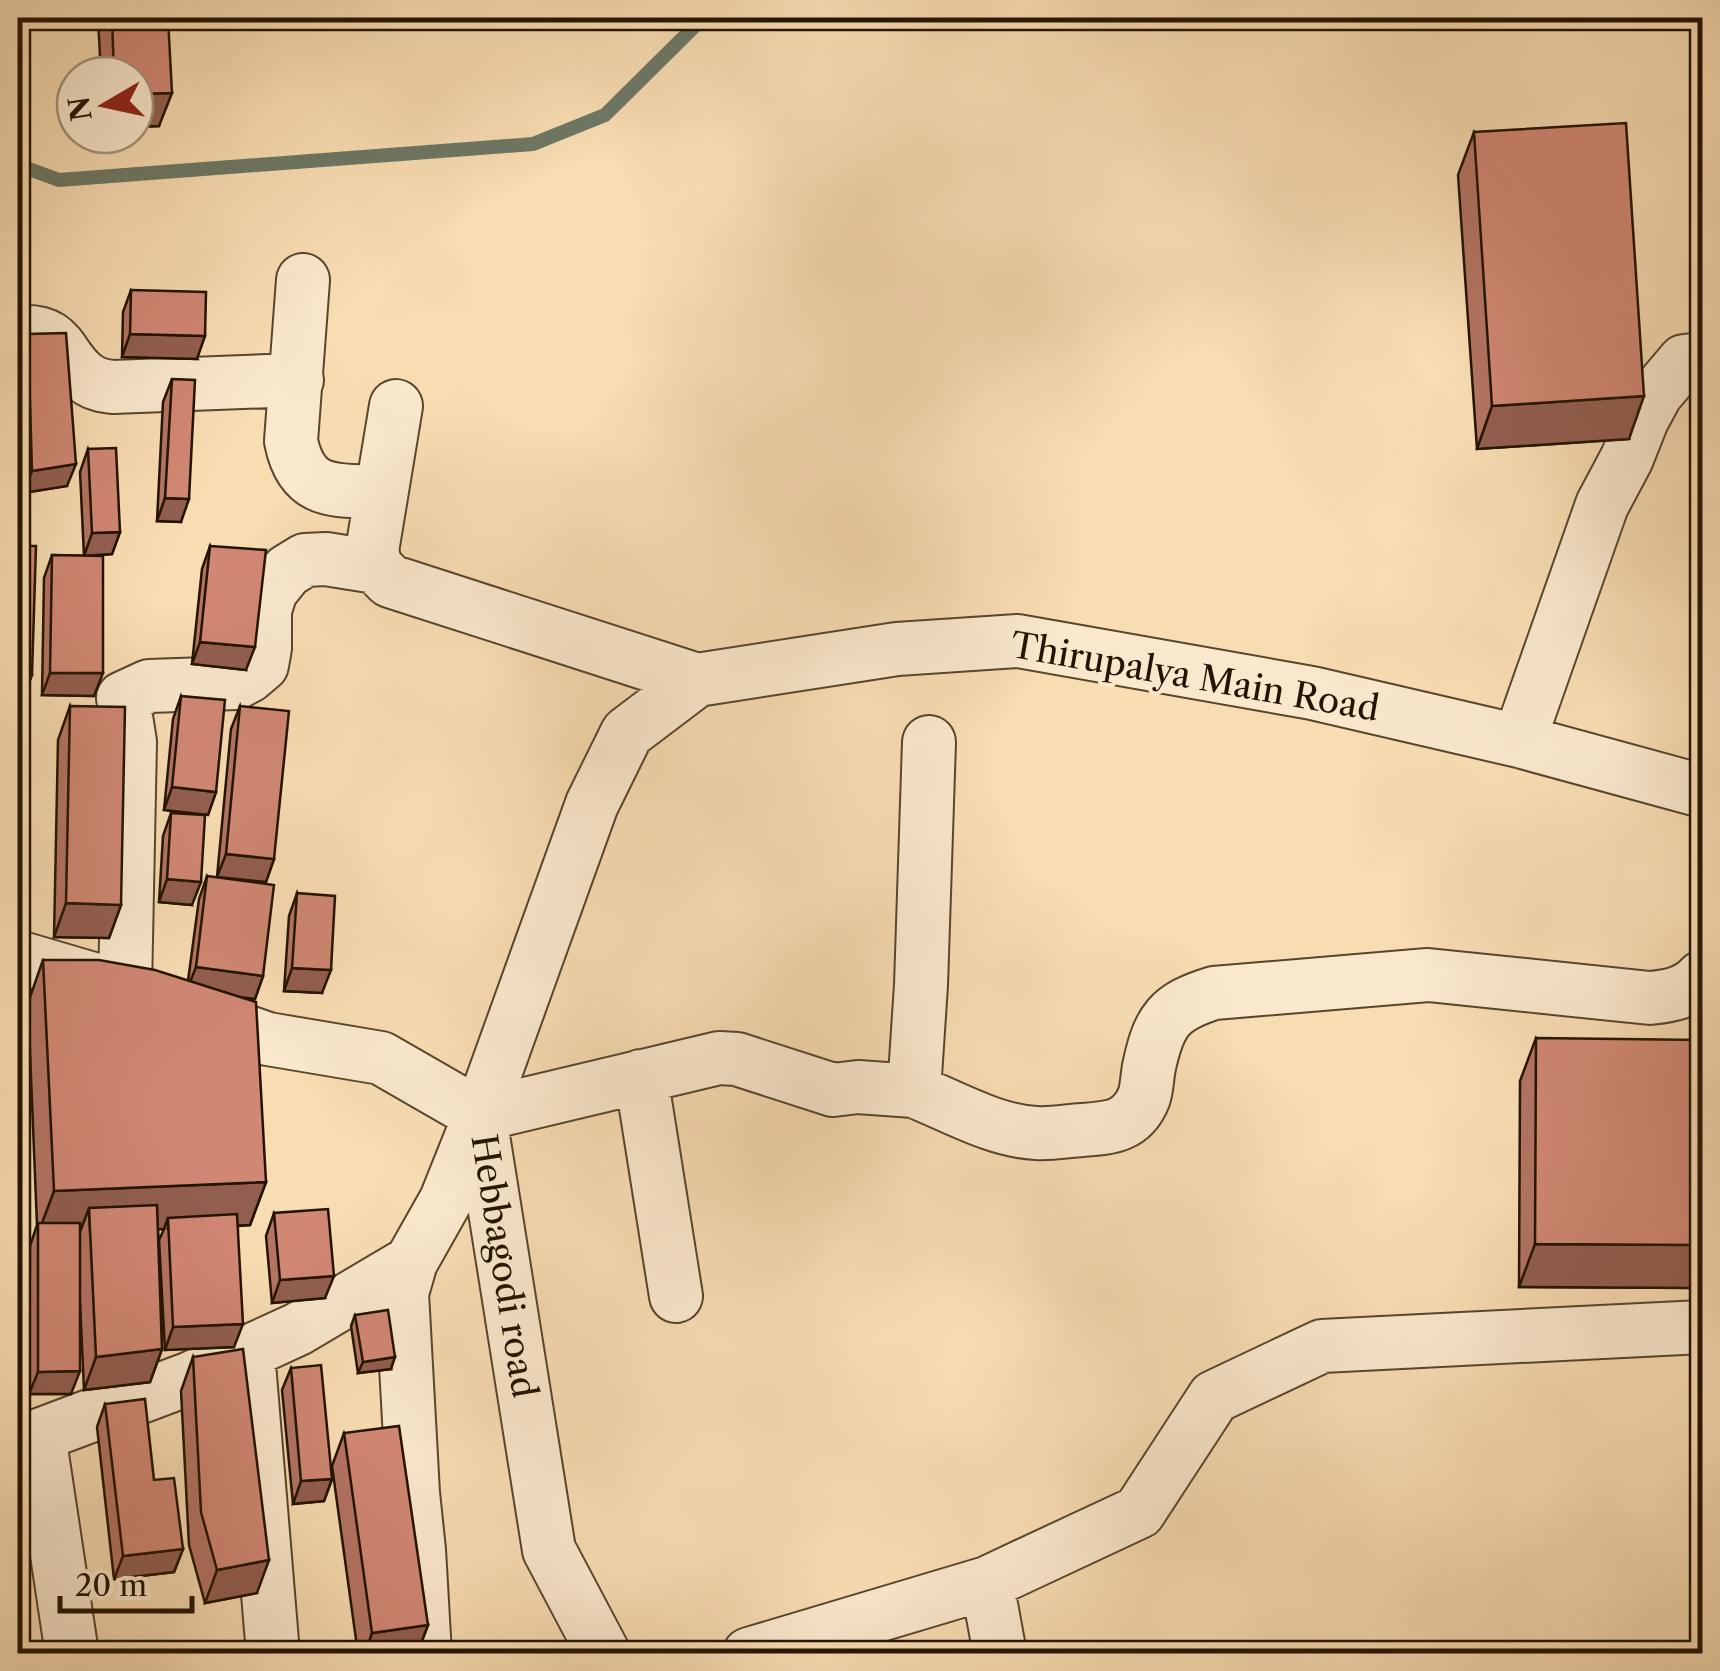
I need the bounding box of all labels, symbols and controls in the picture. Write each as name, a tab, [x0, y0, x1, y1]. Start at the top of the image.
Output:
north arrow	[55, 55, 155, 155]
text: N	[62, 94, 99, 124]
street label: Thirupalya Main Road	[1008, 623, 1383, 730]
street label: Hebbagodi road	[462, 1131, 547, 1401]
scale bar	[60, 1551, 192, 1613]
text: 20 m	[75, 1567, 147, 1604]

